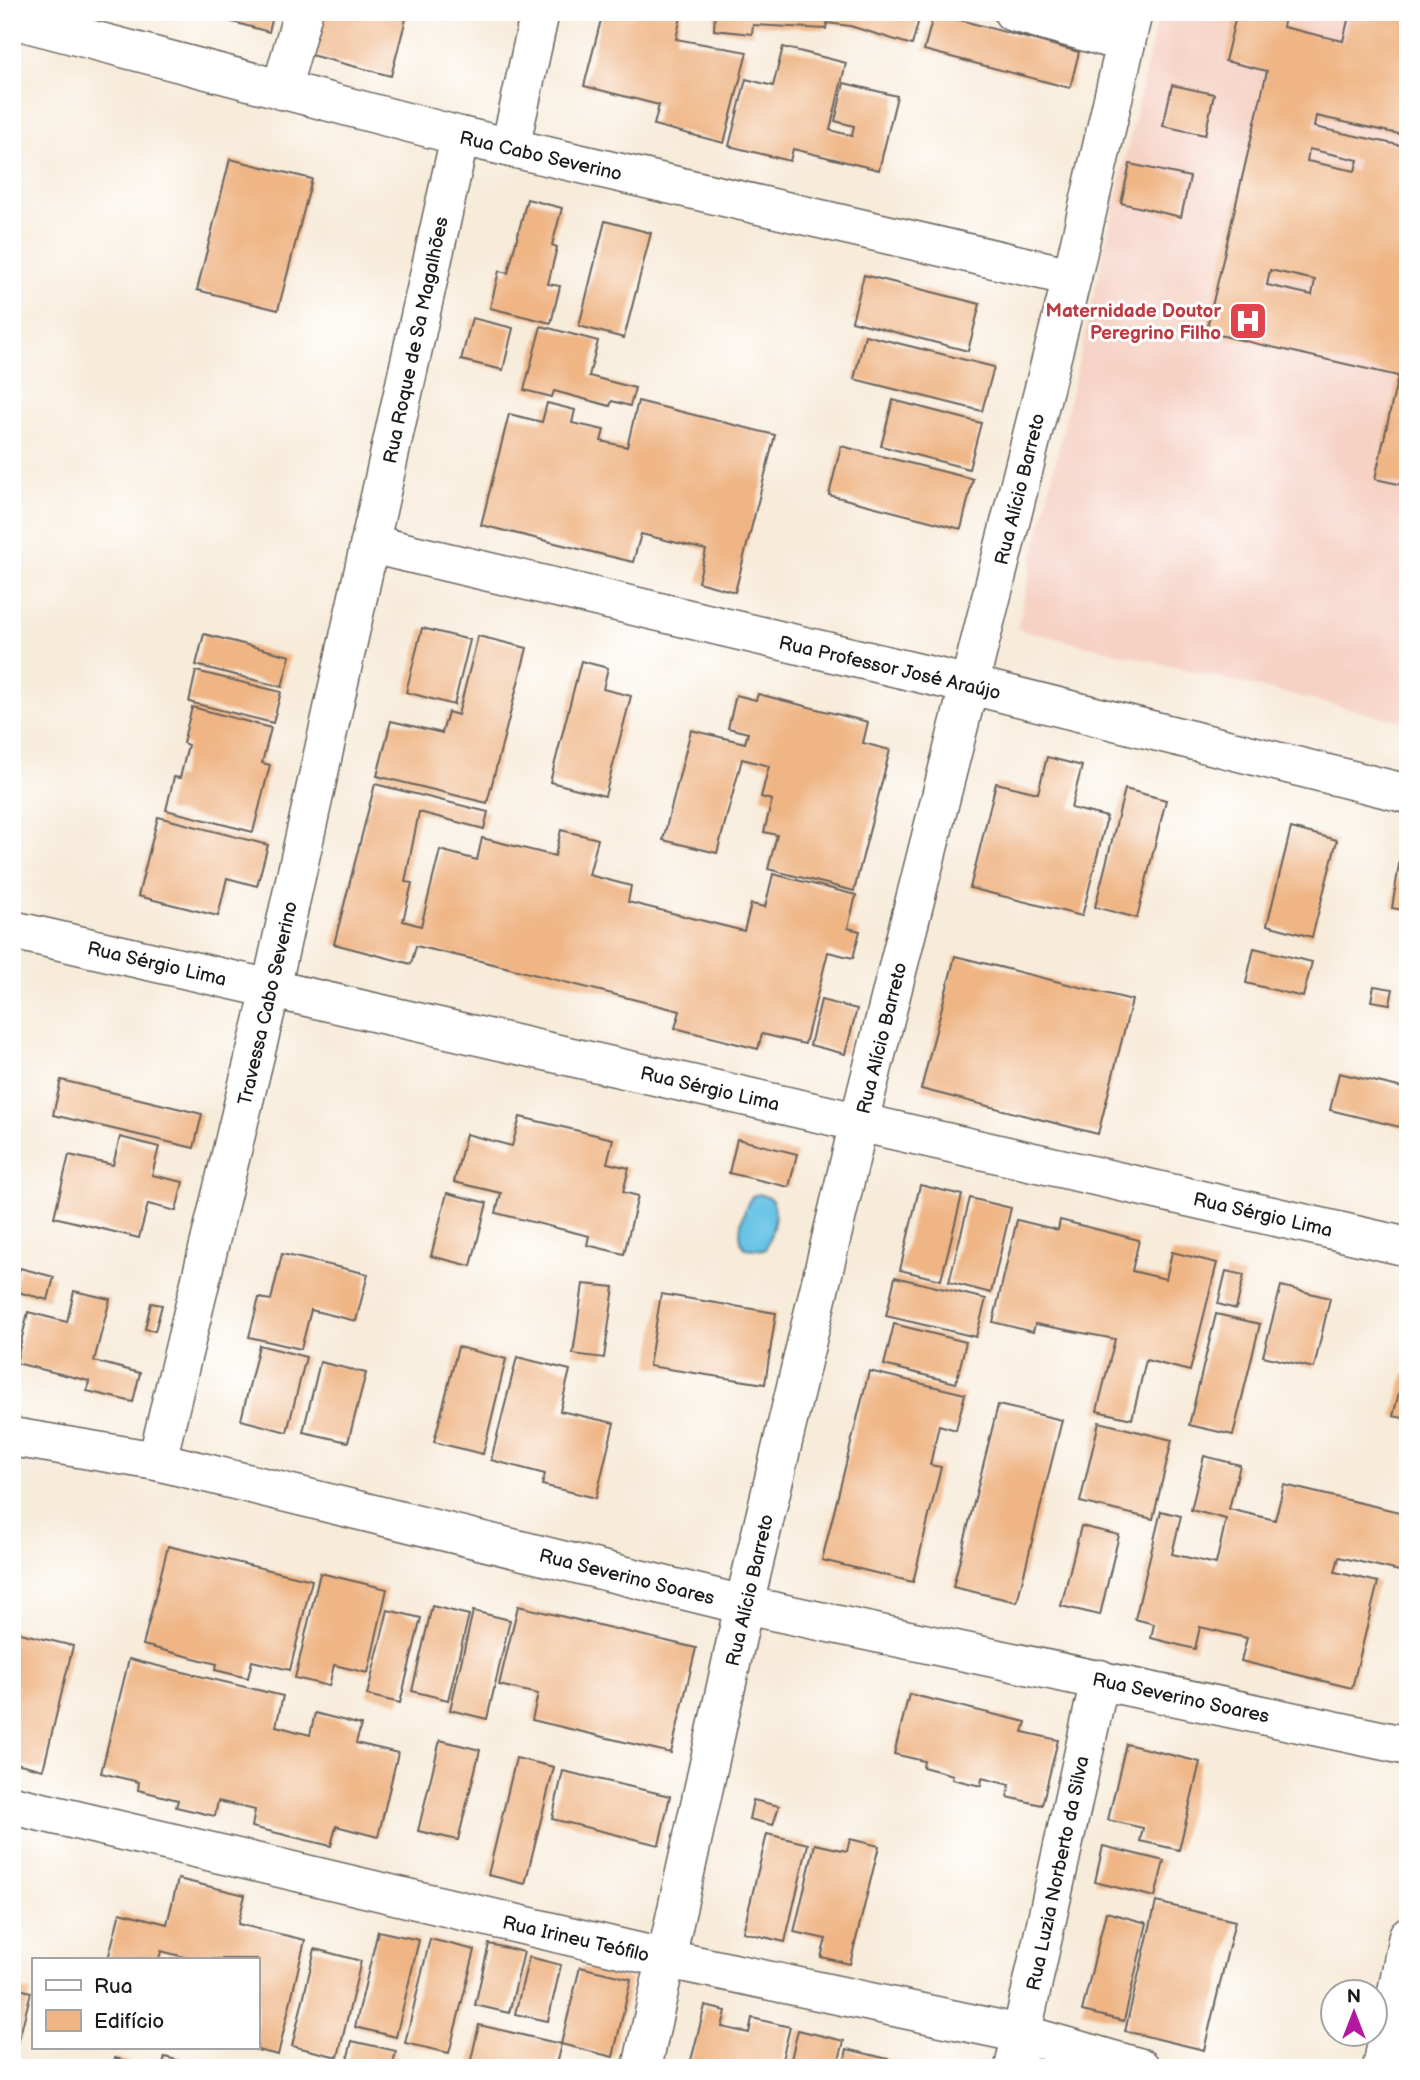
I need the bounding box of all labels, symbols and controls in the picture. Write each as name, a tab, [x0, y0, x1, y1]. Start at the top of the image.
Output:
street label: Rua Cabo Severino	[457, 127, 624, 186]
street label: Rua Roque de Sa Magalhões	[379, 215, 454, 466]
place label: Maternidade Doutor Peregrino Filho	[1046, 300, 1221, 345]
hospital icon: Maternidade Doutor Peregrino Filho	[1227, 300, 1269, 342]
street label: Rua Alício Barreto	[991, 411, 1050, 567]
street label: Rua Professor José Araújo	[776, 632, 1003, 705]
street label: Travessa Cabo Severino	[234, 899, 303, 1108]
street label: Rua Sérgio Lima	[85, 937, 229, 992]
street label: Rua Alício Barreto	[853, 960, 912, 1116]
street label: Rua Sérgio Lima	[638, 1062, 782, 1117]
street label: Rua Sérgio Lima	[1191, 1188, 1335, 1243]
street label: Rua Alício Barreto	[722, 1512, 779, 1669]
street label: Rua Severino Soares	[536, 1544, 717, 1610]
street label: Rua Severino Soares	[1090, 1668, 1271, 1728]
street label: Rua Luzia Norberto da Silva	[1022, 1754, 1095, 1993]
street label: Rua Irineu Teófilo	[500, 1911, 651, 1968]
legend	[32, 1958, 259, 2048]
text: Rua	[94, 1974, 133, 1999]
north arrow	[1318, 1979, 1388, 2048]
text: N	[1347, 1986, 1361, 2009]
text: Edifício	[94, 2009, 164, 2034]

